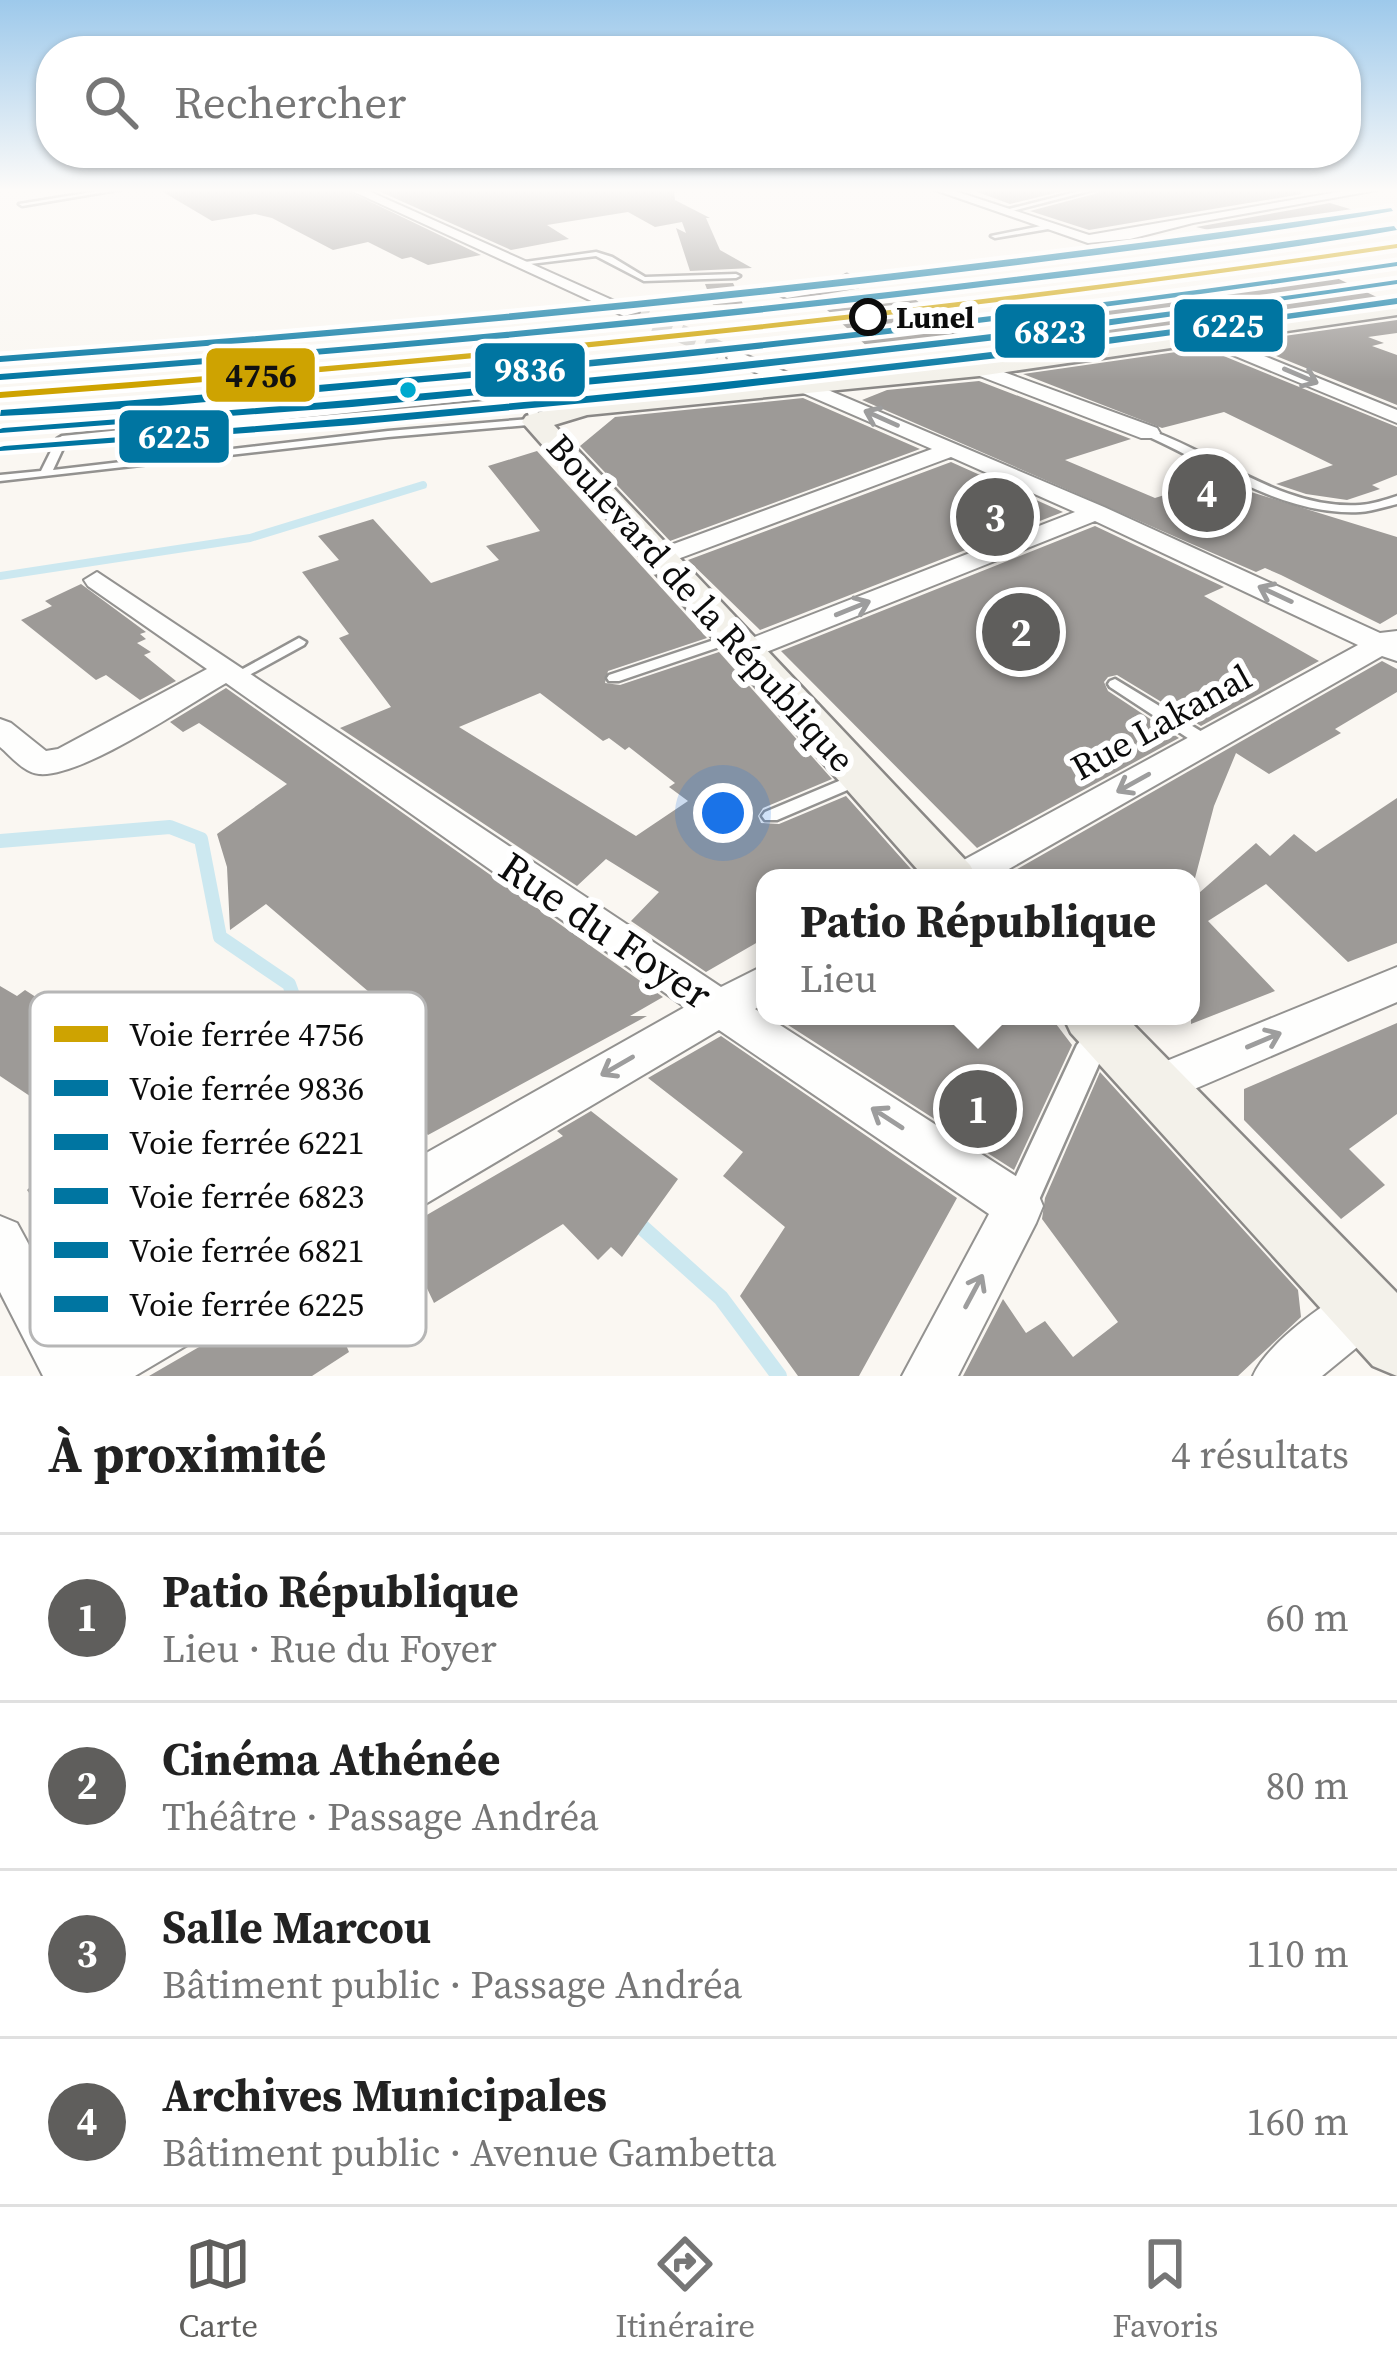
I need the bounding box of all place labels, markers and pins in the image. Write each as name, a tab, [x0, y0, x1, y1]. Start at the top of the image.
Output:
place label: Lunel	[896, 297, 974, 338]
marker: Lunel	[851, 300, 885, 334]
unlabelled marker	[397, 379, 419, 401]
pin: 4	[1168, 448, 1246, 538]
pin: 3	[956, 472, 1034, 562]
pin: 2	[982, 587, 1060, 677]
pin: 1	[939, 1064, 1017, 1154]

